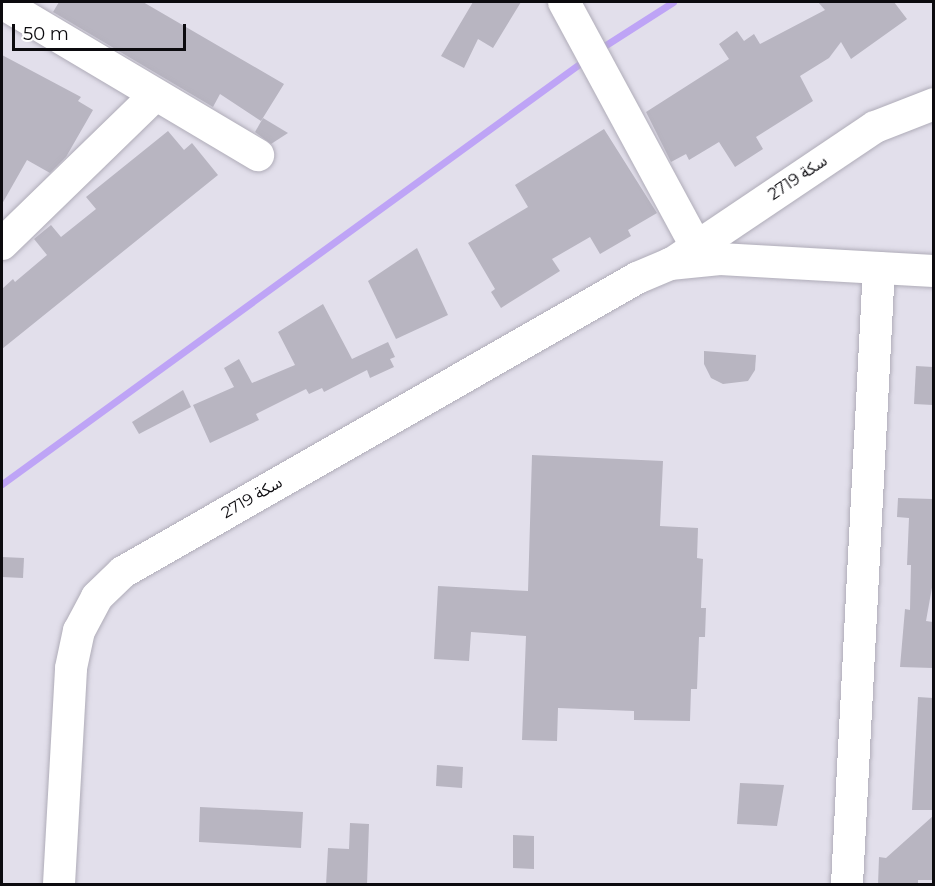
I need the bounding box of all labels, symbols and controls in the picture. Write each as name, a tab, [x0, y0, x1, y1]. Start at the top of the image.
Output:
scale bar	[15, 12, 189, 50]
text: 50 m	[23, 23, 69, 45]
street label: سكة 2719	[765, 151, 831, 205]
street label: سكة 2719	[218, 473, 286, 523]

